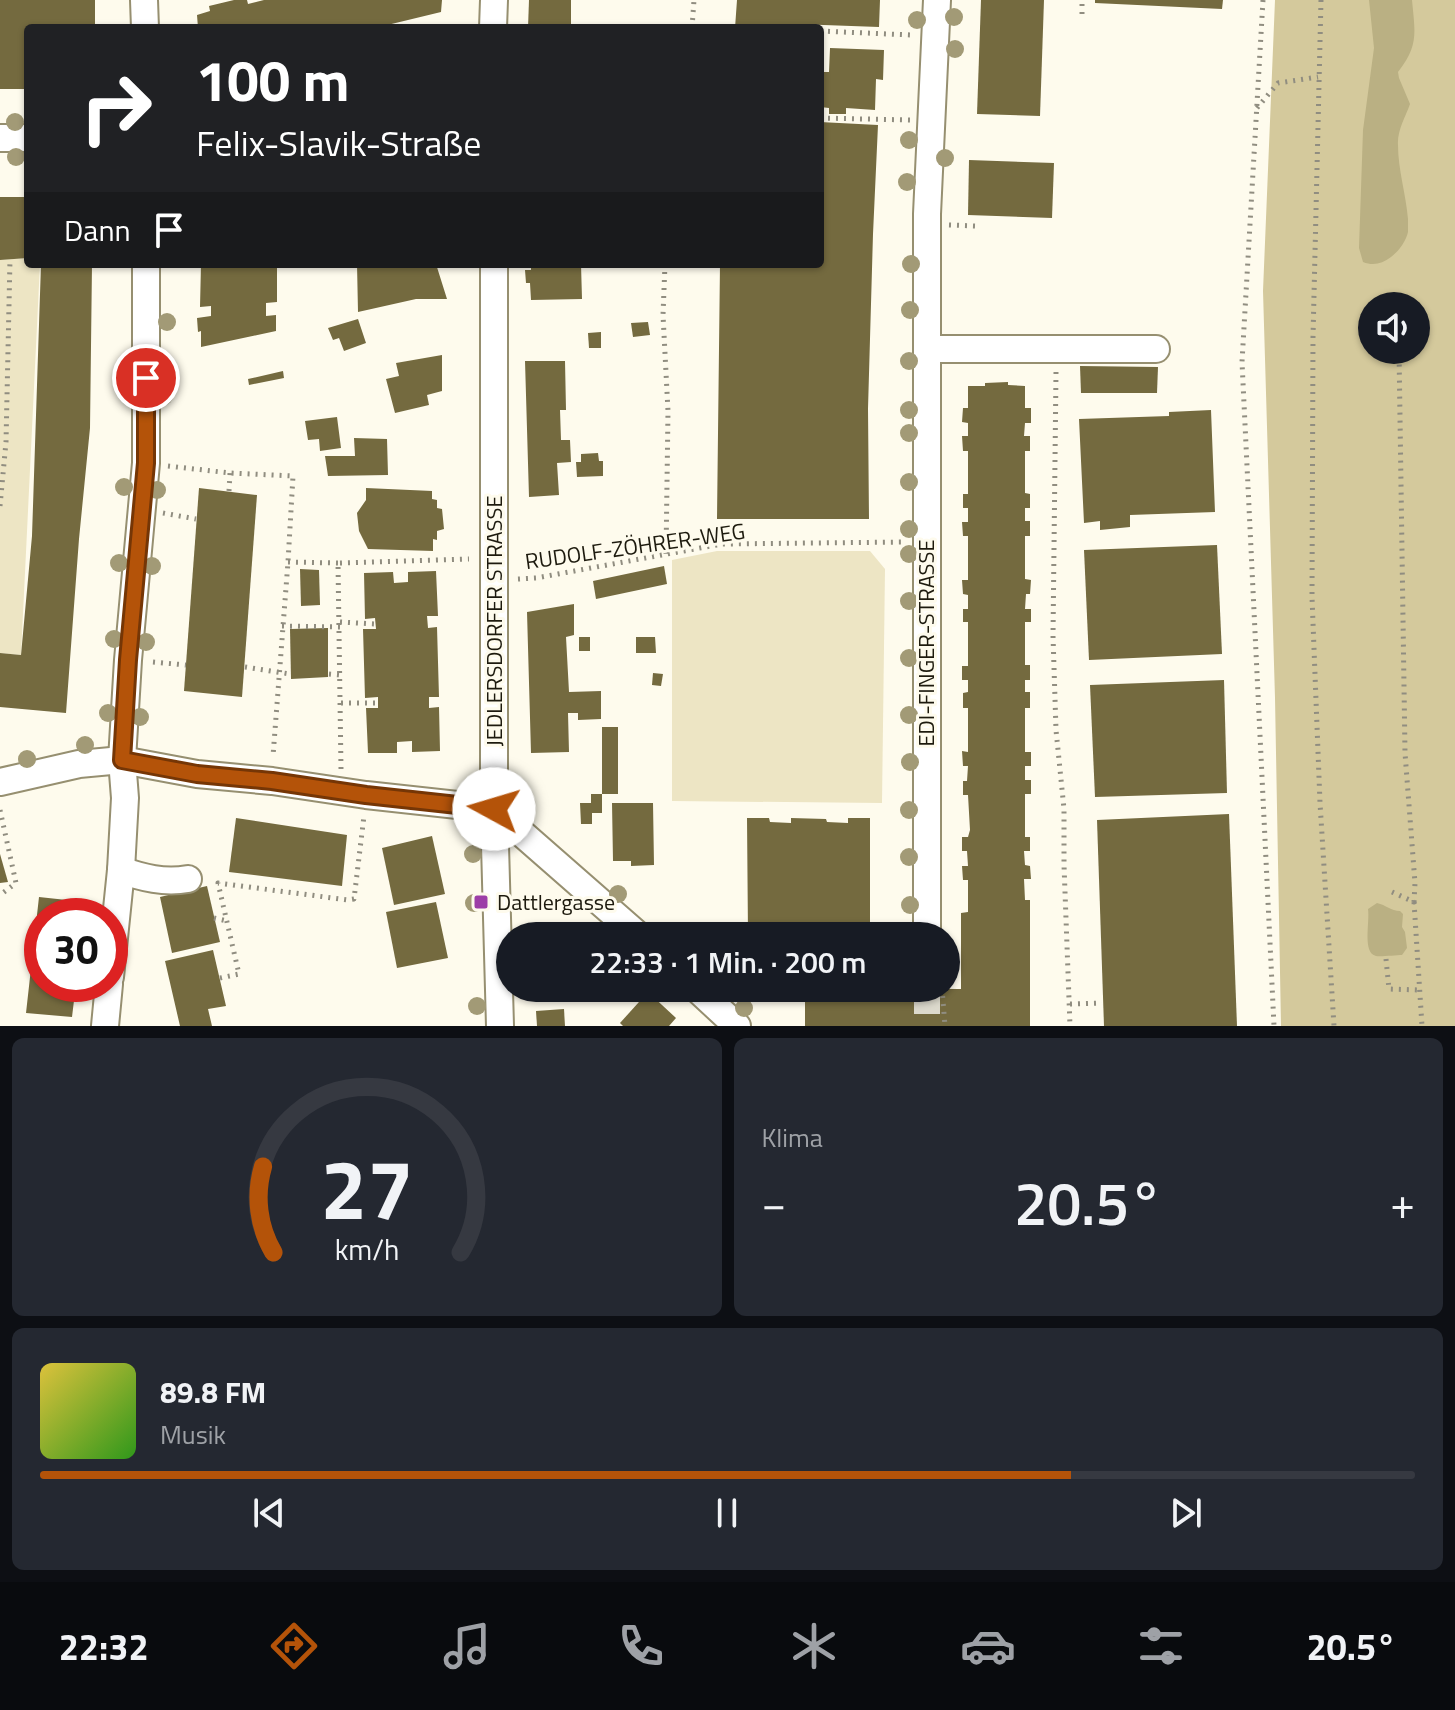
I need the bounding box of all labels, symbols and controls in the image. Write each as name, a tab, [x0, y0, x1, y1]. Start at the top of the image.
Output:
text: 100 m	[196, 38, 349, 123]
icon: right	[64, 56, 168, 160]
text: Felix-Slavik-Straße	[196, 115, 481, 170]
text: Dann	[64, 207, 131, 253]
icon: arrive	[147, 208, 191, 252]
map controls	[1358, 292, 1430, 364]
button: sound	[1358, 292, 1430, 364]
pin	[112, 344, 180, 412]
icon: arrive	[124, 356, 168, 400]
street label: JEDLERSDORFER STRASSE	[477, 495, 511, 747]
street label: RUDOLF-ZÖHRER-WEG	[523, 514, 747, 578]
street label: EDI-FINGER-STRASSE	[909, 539, 943, 747]
position arrow	[452, 767, 536, 851]
place label: Dattlergasse	[497, 885, 615, 919]
marker: Dattlergasse	[472, 893, 490, 911]
speed limit sign: 30	[24, 898, 128, 1002]
text: 22:33 · 1 Min. · 200 m	[590, 939, 866, 985]
text: Klima	[762, 1118, 823, 1157]
text: 27	[320, 1125, 413, 1251]
text: 20.5°	[1014, 1157, 1163, 1248]
text: −	[762, 1169, 786, 1236]
text: +	[1390, 1169, 1415, 1236]
text: km/h	[334, 1228, 399, 1271]
text: 89.8 FM	[160, 1369, 266, 1415]
text: Musik	[160, 1415, 226, 1454]
icon: previous	[247, 1491, 291, 1535]
icon: pause	[705, 1491, 749, 1535]
icon: next	[1164, 1491, 1208, 1535]
icon: directions	[266, 1618, 322, 1674]
icon: music	[439, 1618, 495, 1674]
icon: phone	[613, 1618, 669, 1674]
icon: climate	[786, 1618, 842, 1674]
icon: car	[960, 1618, 1016, 1674]
icon: filters	[1133, 1618, 1189, 1674]
text: 22:32	[59, 1619, 149, 1674]
text: 20.5°	[1306, 1619, 1396, 1674]

